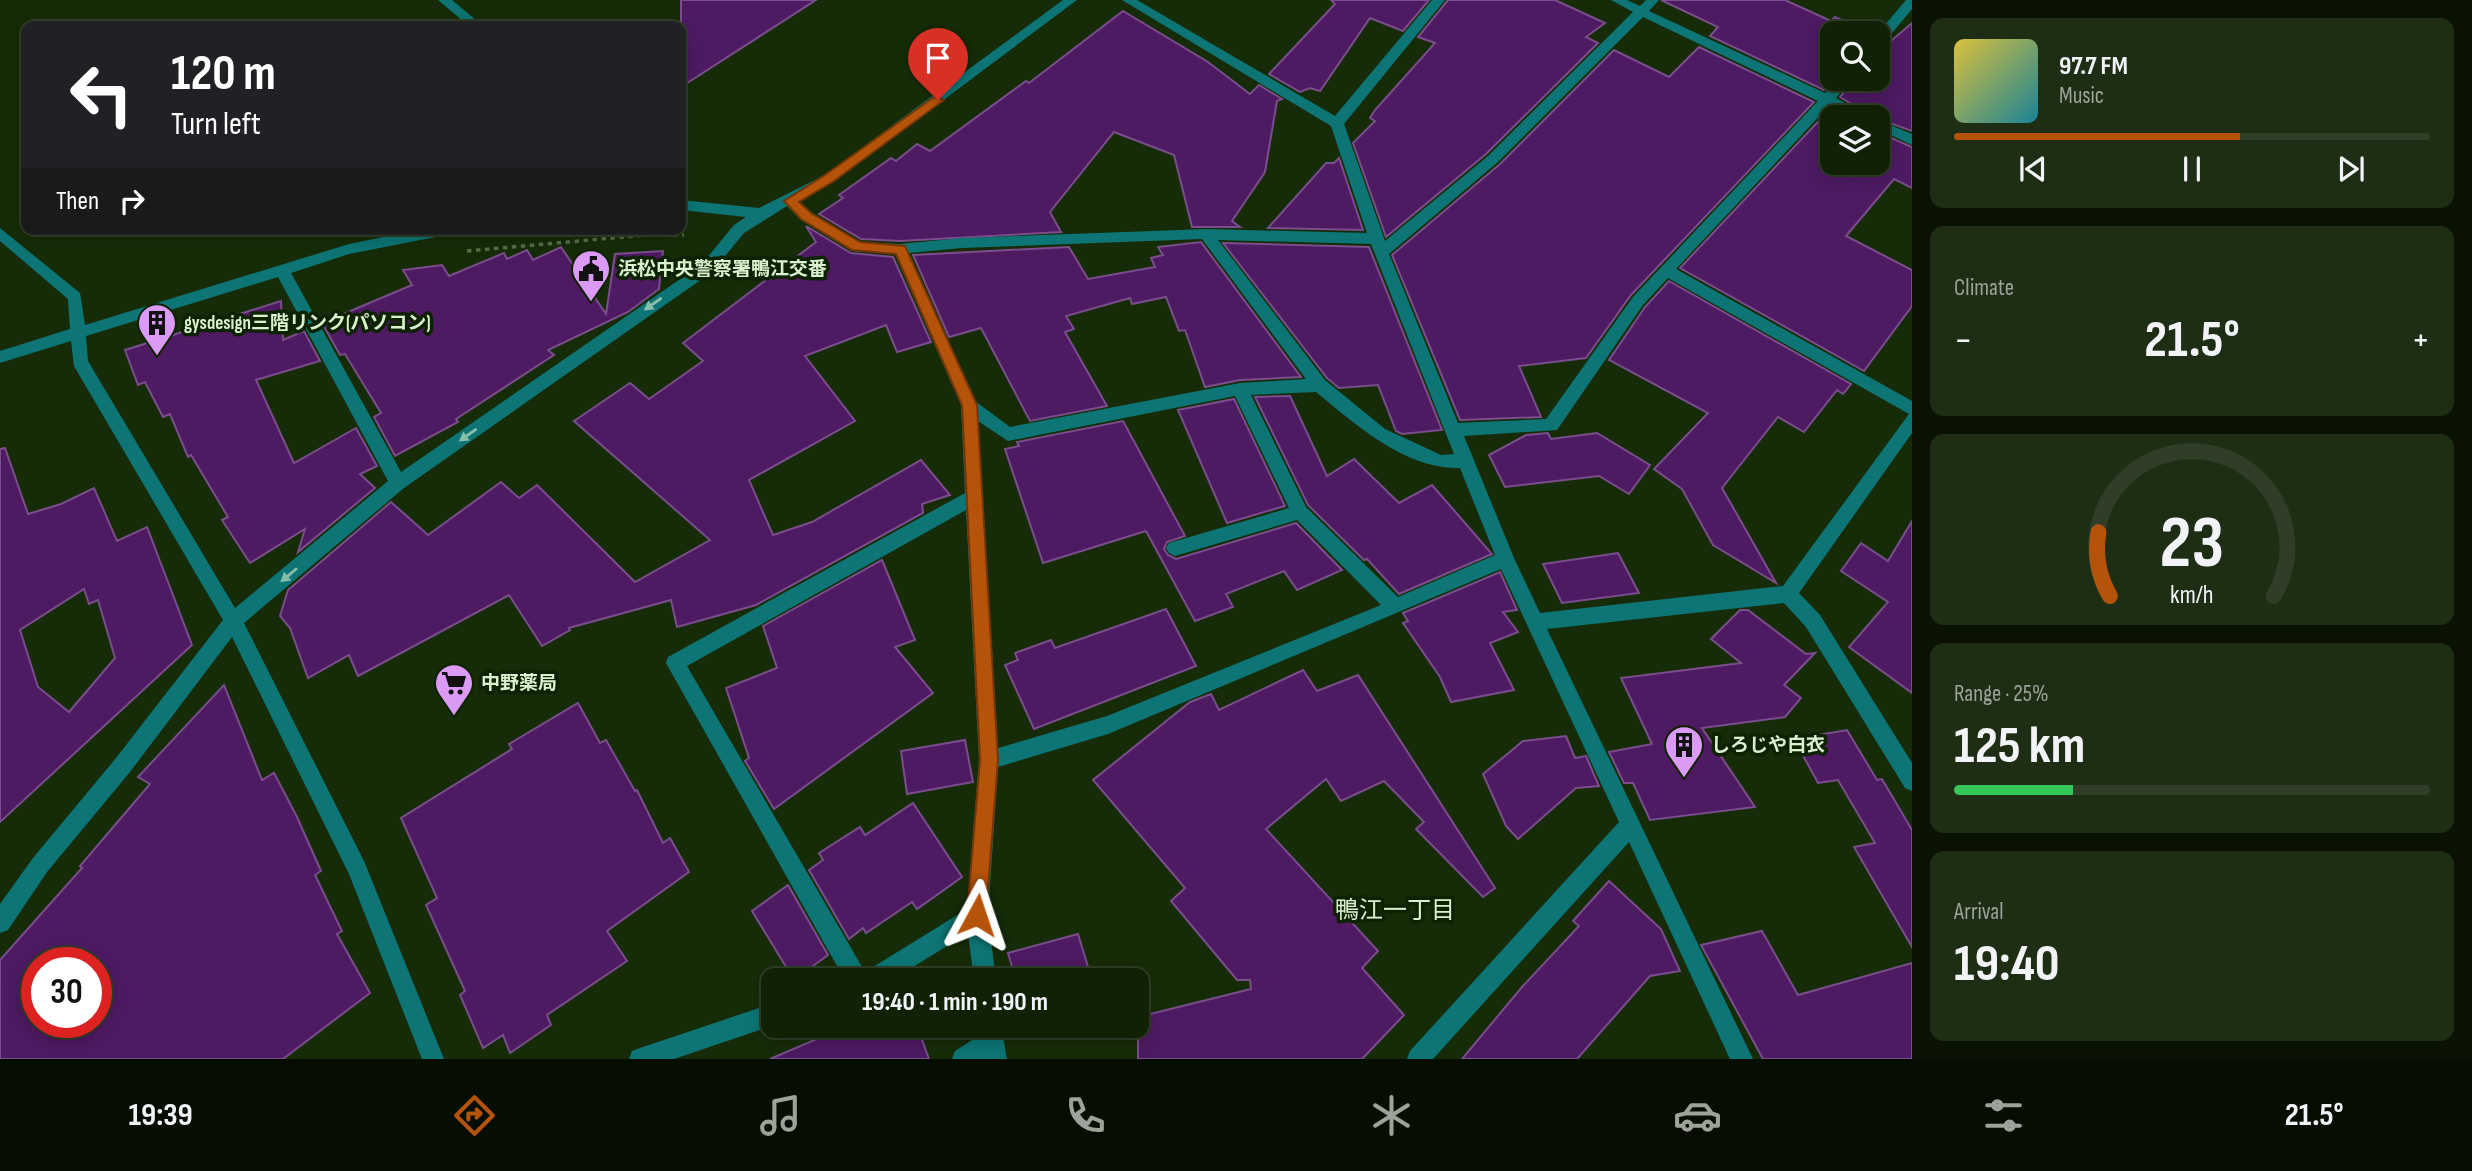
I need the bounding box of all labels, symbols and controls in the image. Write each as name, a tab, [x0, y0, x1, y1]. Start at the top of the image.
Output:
map controls	[1820, 21, 1890, 175]
button: search	[1820, 21, 1890, 91]
pin	[908, 28, 968, 100]
icon: arrive	[919, 39, 957, 77]
text: 120 m	[171, 45, 276, 104]
icon: left	[56, 49, 147, 140]
text: 97.7 FM	[2059, 51, 2128, 82]
text: Music	[2059, 82, 2104, 110]
text: Turn left	[171, 105, 261, 144]
button: layers	[1820, 105, 1890, 175]
icon: previous	[2014, 150, 2052, 188]
icon: pause	[2173, 150, 2211, 188]
icon: next	[2332, 150, 2370, 188]
icon: right	[113, 182, 151, 220]
text: Then	[56, 186, 99, 217]
public building icon: 浜松中央警察署鴨江交番	[570, 248, 612, 303]
place label: 浜松中央警察署鴨江交番	[618, 258, 827, 281]
text: Climate	[1954, 274, 2014, 302]
one-way arrow	[644, 296, 662, 310]
building icon: gysdesign三階リンク(パソコン)	[136, 302, 178, 357]
text: 21.5°	[2144, 309, 2240, 372]
place label: gysdesign三階リンク(パソコン)	[184, 312, 431, 335]
text: −	[1954, 318, 1973, 363]
text: +	[2411, 318, 2430, 363]
one-way arrow	[459, 428, 477, 442]
text: 23	[2160, 500, 2224, 588]
one-way arrow	[280, 567, 297, 582]
text: km/h	[2170, 579, 2214, 610]
supermarket icon: 中野薬局	[433, 662, 475, 717]
place label: 中野薬局	[481, 672, 557, 695]
text: Range · 25%	[1954, 680, 2049, 708]
text: 125 km	[1954, 715, 2085, 778]
building icon: しろじや白衣	[1663, 724, 1705, 779]
place label: しろじや白衣	[1711, 734, 1825, 757]
position arrow	[940, 878, 1014, 952]
district label: 鴨江一丁目	[1335, 896, 1455, 925]
text: Arrival	[1954, 898, 2003, 926]
text: 19:40	[1954, 933, 2060, 996]
speed limit sign: 30	[21, 947, 112, 1038]
text: 19:40 · 1 min · 190 m	[862, 987, 1048, 1018]
icon: directions	[450, 1091, 499, 1140]
icon: music	[756, 1091, 805, 1140]
icon: phone	[1061, 1091, 1110, 1140]
icon: climate	[1367, 1091, 1416, 1140]
icon: car	[1673, 1091, 1722, 1140]
icon: filters	[1979, 1091, 2028, 1140]
text: 19:39	[128, 1096, 193, 1135]
text: 21.5°	[2285, 1096, 2344, 1135]

